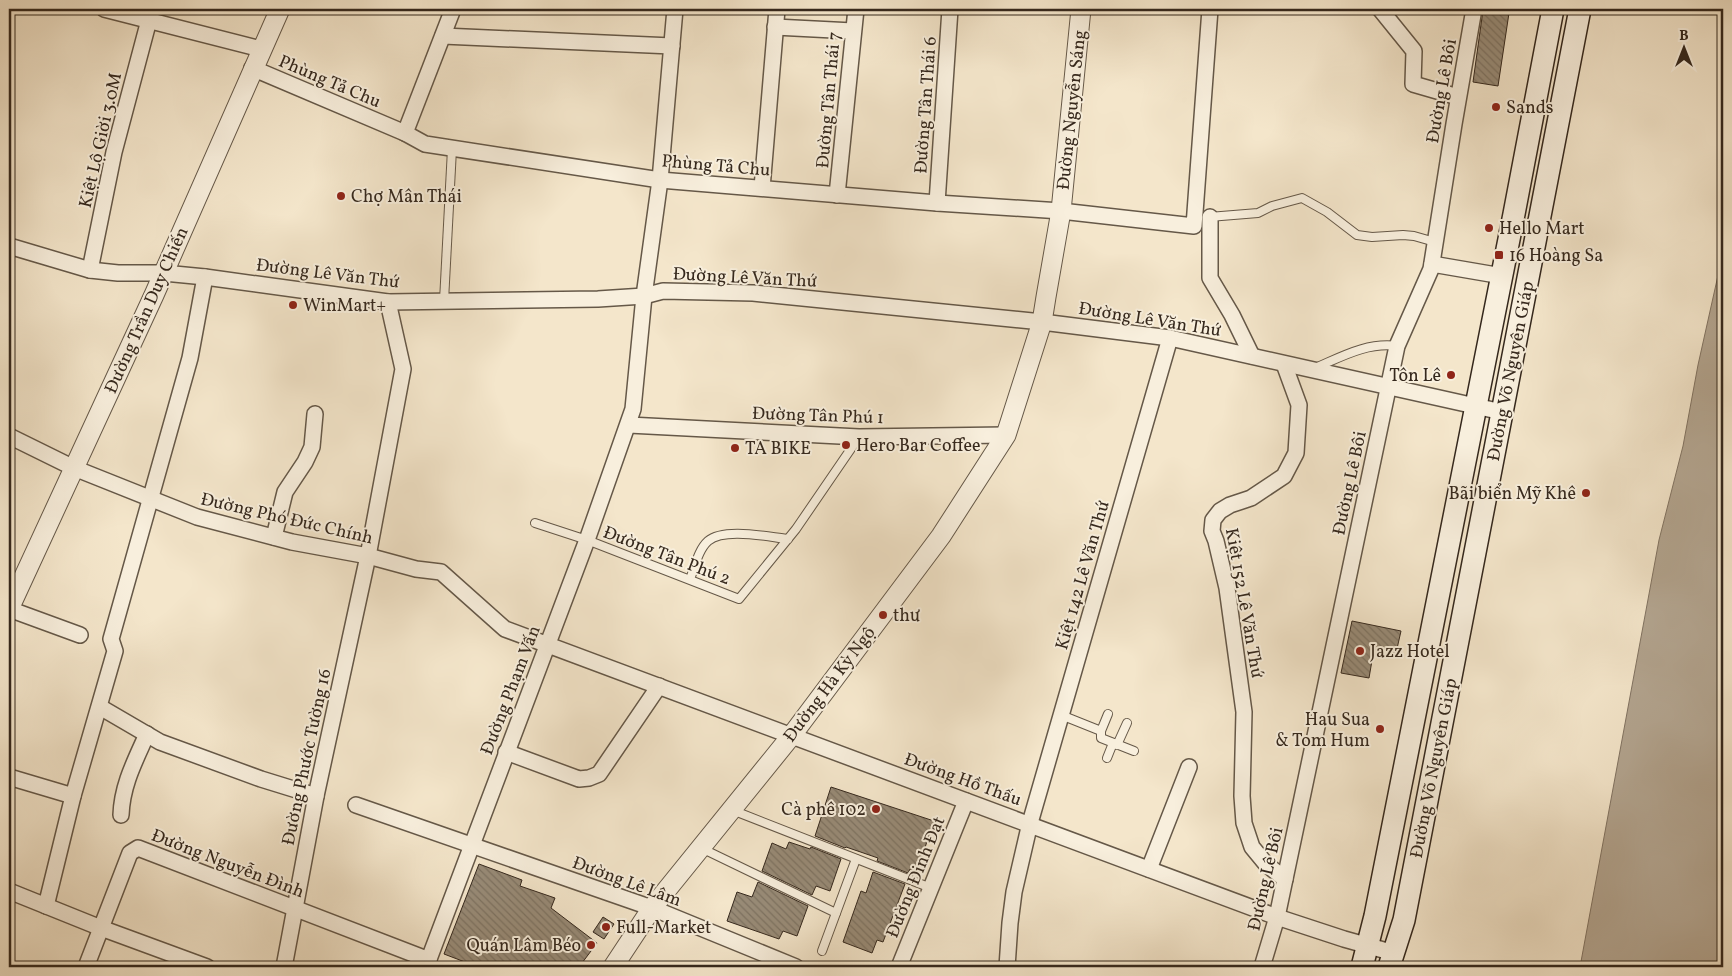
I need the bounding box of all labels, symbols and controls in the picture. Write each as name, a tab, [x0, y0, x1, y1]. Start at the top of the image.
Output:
north arrow	[1660, 22, 1710, 72]
text: B	[1679, 27, 1689, 46]
street label: Đường Nguyễn Sáng	[1052, 29, 1093, 191]
street label: Đường Tân Thái 7	[811, 31, 848, 170]
street label: Đường Tân Thái 6	[909, 36, 944, 175]
street label: Đường Lê Bôi	[1421, 37, 1464, 145]
street label: Phùng Tả Chu	[274, 50, 384, 115]
street label: Kiệt Lộ Giời 3.0M	[74, 70, 129, 210]
place label: Sands	[1506, 96, 1554, 121]
marker: Sands	[1490, 101, 1502, 113]
street label: Phùng Tả Chu	[660, 149, 771, 184]
place label: Chợ Mân Thái	[351, 185, 462, 210]
marker: Chợ Mân Thái	[335, 190, 347, 202]
place label: Hello Mart	[1499, 217, 1585, 242]
marker: Hello Mart	[1483, 222, 1495, 234]
street label: Đường Trần Duy Chiến	[99, 223, 196, 398]
place label: 16 Hoàng Sa	[1509, 244, 1603, 269]
marker: 16 Hoàng Sa	[1493, 249, 1505, 261]
street label: Đường Lê Văn Thứ	[255, 253, 401, 296]
street label: Đường Lê Văn Thứ	[672, 262, 818, 295]
street label: Đường Võ Nguyên Giáp	[1482, 279, 1541, 464]
place label: WinMart+	[303, 294, 386, 319]
street label: Đường Lê Văn Thứ	[1076, 297, 1223, 344]
marker: WinMart+	[287, 299, 299, 311]
place label: Tôn Lê	[1389, 364, 1441, 389]
marker: Tôn Lê	[1445, 369, 1457, 381]
street label: Đường Tân Phú 1	[752, 402, 884, 431]
street label: Đường Lê Bôi	[1327, 429, 1374, 538]
place label: Hero Bar Coffee	[856, 434, 981, 459]
place label: TA BIKE	[745, 437, 811, 462]
marker: Hero Bar Coffee	[840, 439, 852, 451]
marker: TA BIKE	[729, 442, 741, 454]
place label: Bãi biển Mỹ Khê	[1449, 482, 1576, 507]
street label: Đường Phó Đức Chính	[198, 487, 376, 552]
marker: Bãi biển Mỹ Khê	[1580, 487, 1592, 499]
street label: Kiệt 142 Lê Văn Thứ	[1050, 498, 1117, 653]
street label: Đường Tân Phú 2	[599, 521, 734, 592]
street label: Kiệt 152 Lê Văn Thứ	[1218, 526, 1269, 680]
place label: thư	[893, 604, 921, 629]
marker: thư	[877, 609, 889, 621]
street label: Đường Phạm Vấn	[475, 622, 548, 759]
street label: Đường Hà Kỳ Ngộ	[778, 622, 882, 748]
place label: Jazz Hotel	[1370, 640, 1450, 665]
marker: Jazz Hotel	[1354, 645, 1366, 657]
street label: Đường Phước Tường 16	[277, 667, 338, 848]
street label: Đường Võ Nguyên Giáp	[1405, 676, 1464, 861]
place label: Hau Sua & Tom Hum	[1276, 708, 1370, 754]
marker: Hau Sua & Tom Hum	[1374, 723, 1386, 735]
street label: Đường Hồ Thấu	[900, 748, 1025, 813]
place label: Cà phê 102	[781, 798, 866, 823]
marker: Cà phê 102	[870, 803, 882, 815]
street label: Đường Đinh Đạt	[881, 813, 952, 942]
street label: Đường Nguyễn Đình	[147, 824, 308, 905]
street label: Đường Lê Bôi	[1242, 825, 1291, 934]
street label: Đường Lê Lâm	[568, 851, 685, 914]
place label: Full-Market	[616, 916, 711, 941]
marker: Full-Market	[600, 921, 612, 933]
place label: Quán Lâm Béo	[466, 934, 581, 959]
marker: Quán Lâm Béo	[585, 939, 597, 951]

